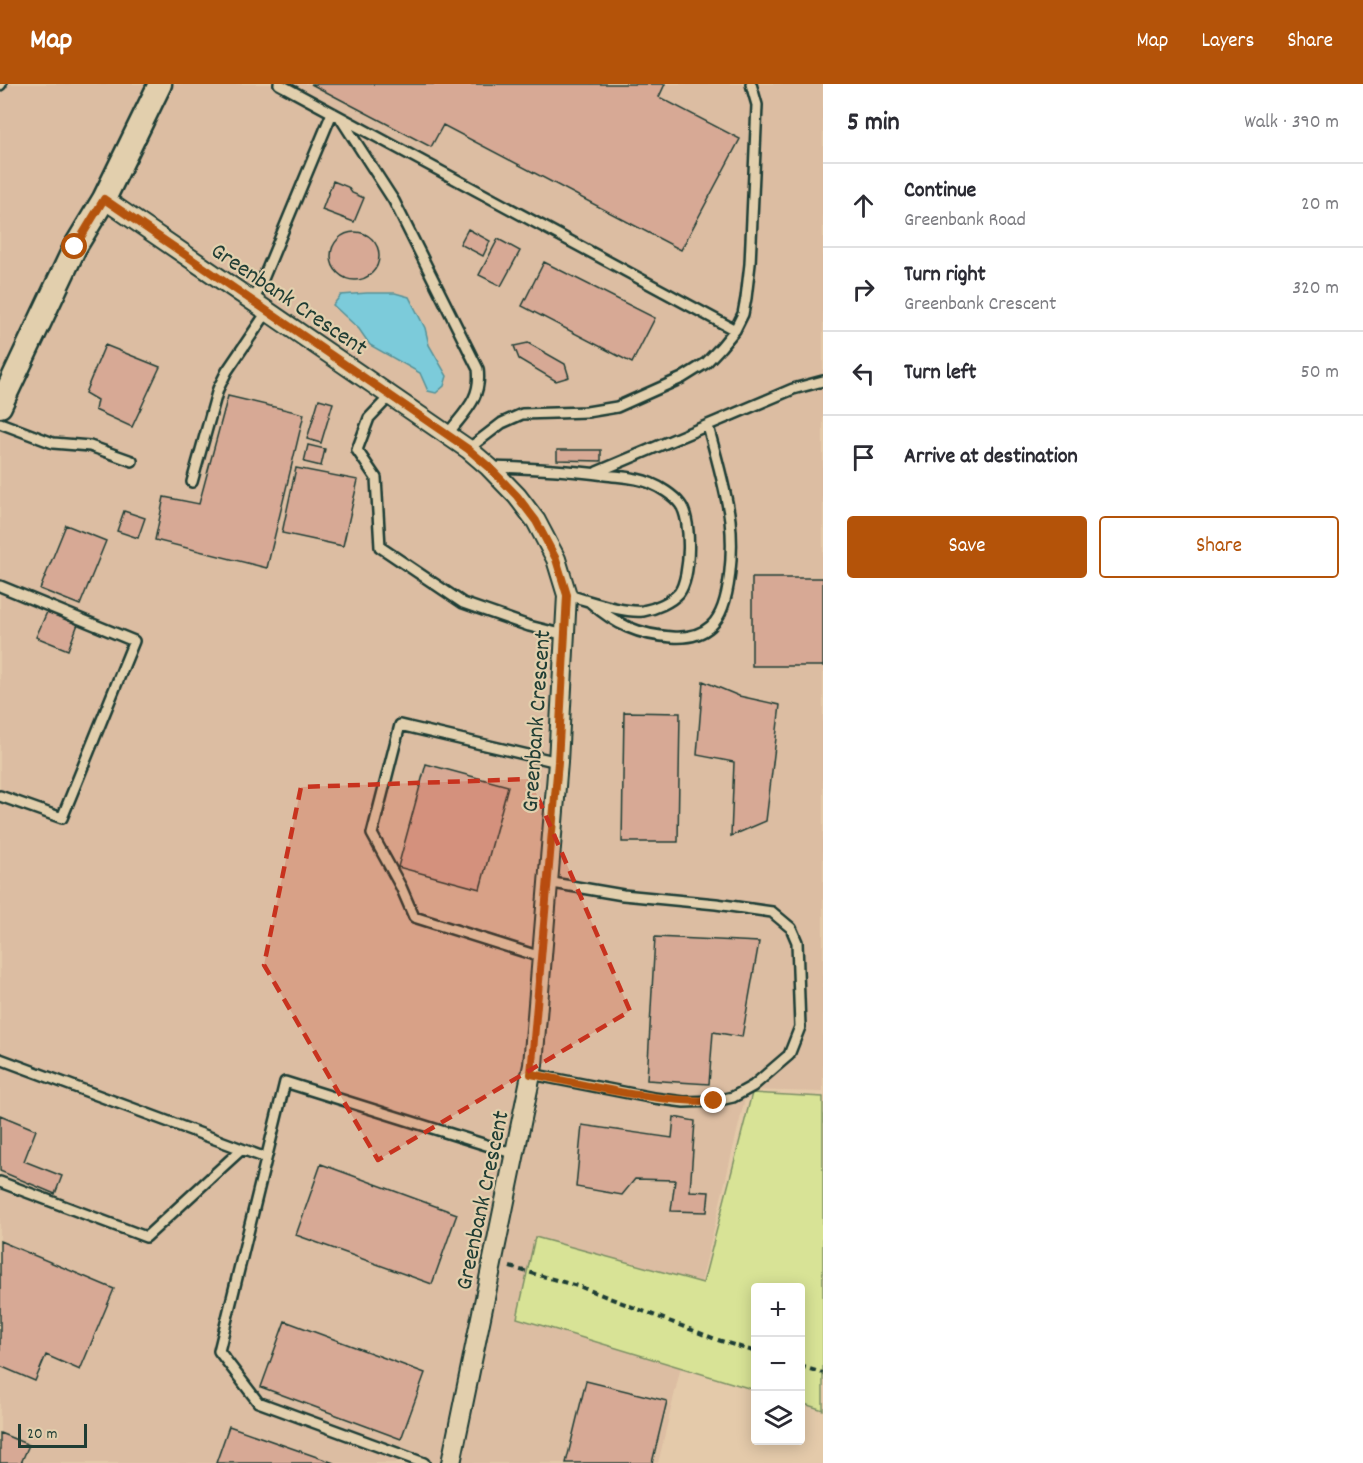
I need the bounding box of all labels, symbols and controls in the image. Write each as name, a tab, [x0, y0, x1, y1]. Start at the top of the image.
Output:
text: Map	[30, 22, 72, 62]
text: Map	[1137, 27, 1168, 57]
text: Layers	[1201, 27, 1254, 57]
text: Share	[1287, 27, 1333, 57]
text: 5 min	[847, 105, 900, 142]
text: Walk · 390 m	[1244, 109, 1339, 137]
text: Continue	[904, 176, 976, 207]
icon: ahead	[847, 189, 880, 222]
text: 20 m	[1301, 191, 1339, 219]
text: Greenbank Road	[904, 207, 1026, 235]
route start	[61, 233, 87, 259]
street label: Greenbank Crescent	[203, 235, 374, 366]
text: Turn right	[904, 260, 986, 291]
icon: right	[847, 273, 880, 306]
text: 320 m	[1292, 275, 1339, 303]
text: Greenbank Crescent	[904, 291, 1056, 319]
icon: left	[847, 357, 880, 390]
text: Turn left	[904, 358, 976, 389]
text: 50 m	[1301, 359, 1339, 387]
icon: arrive	[847, 441, 880, 474]
text: Arrive at destination	[904, 442, 1078, 473]
button: Save	[847, 516, 1087, 578]
button: Share	[1099, 516, 1339, 578]
street label: Greenbank Crescent	[515, 629, 561, 814]
route end	[700, 1087, 726, 1113]
street label: Greenbank Crescent	[448, 1108, 520, 1294]
map controls	[751, 1283, 805, 1445]
button: +	[751, 1283, 805, 1337]
button: −	[751, 1337, 805, 1391]
button: layers	[751, 1391, 805, 1445]
scale bar	[18, 1421, 87, 1448]
text: 20 m	[27, 1423, 57, 1446]

